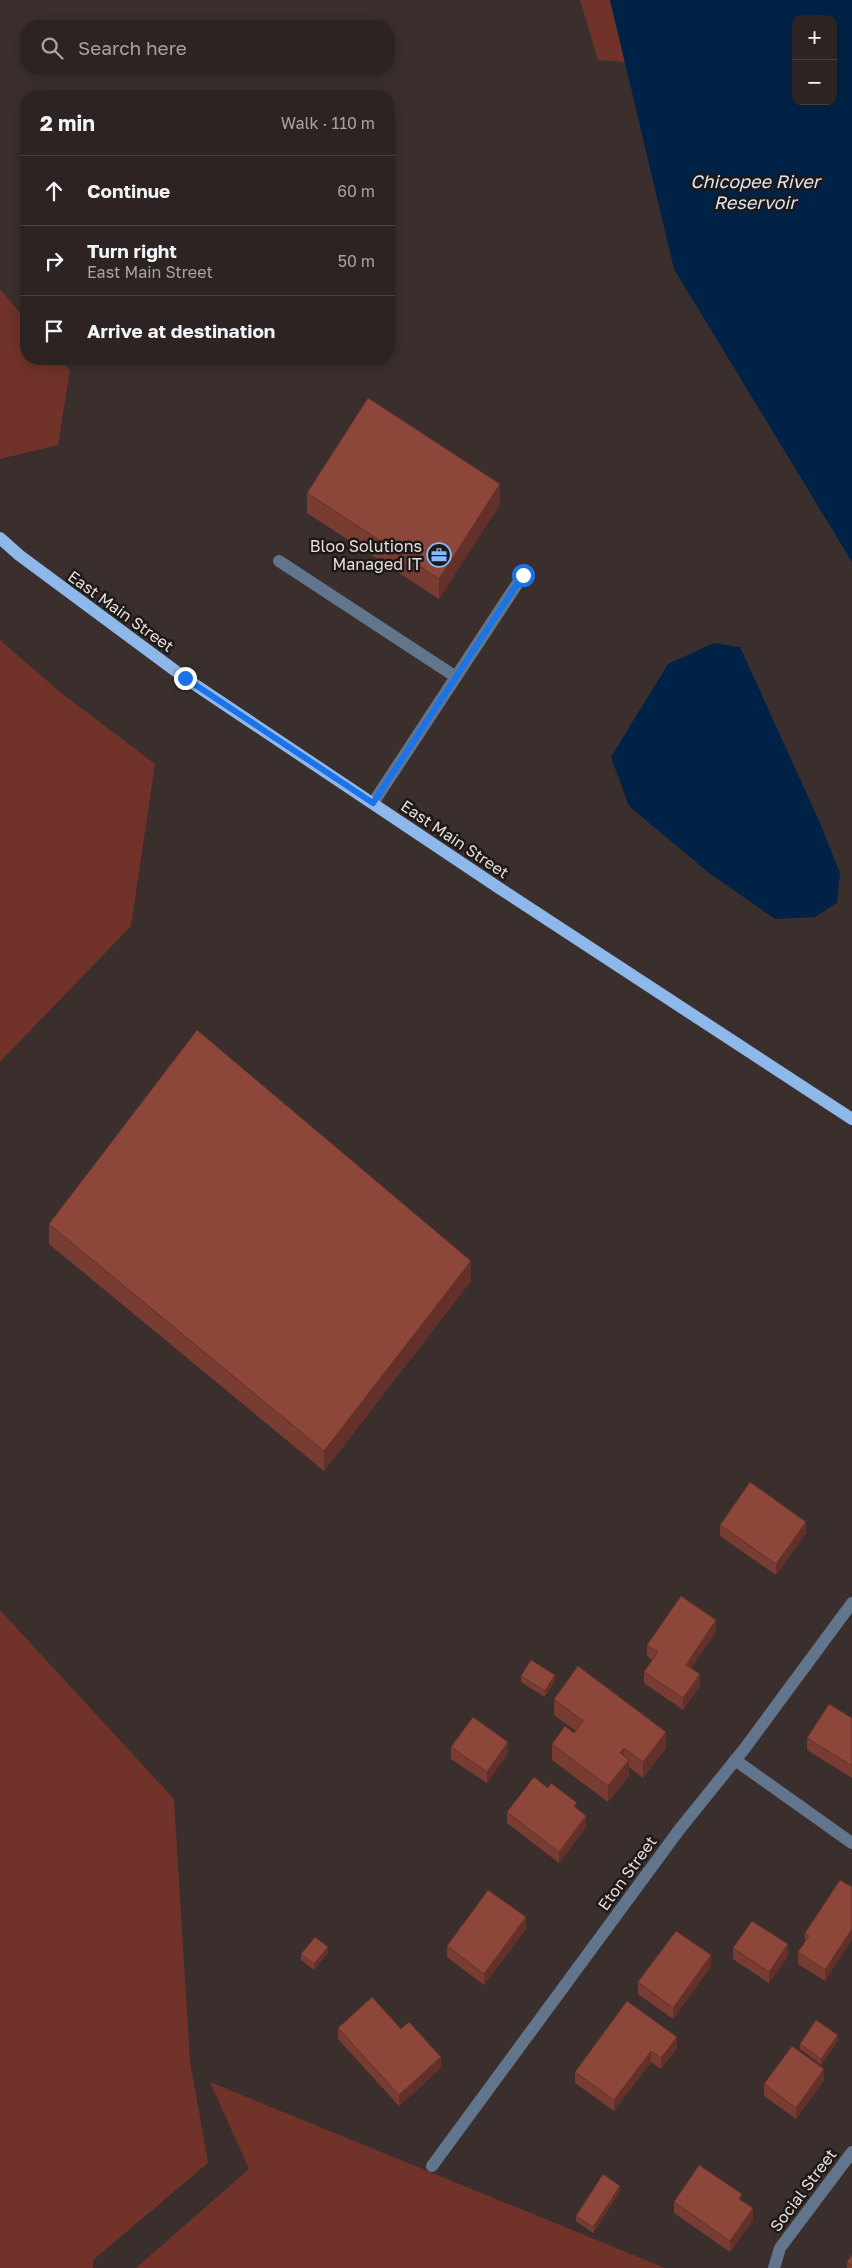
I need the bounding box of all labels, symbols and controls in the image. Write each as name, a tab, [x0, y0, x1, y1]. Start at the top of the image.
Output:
map controls	[792, 15, 837, 105]
button: +	[792, 15, 837, 60]
search box	[20, 20, 395, 75]
icon: search	[38, 34, 66, 62]
text: Search here	[78, 36, 187, 59]
button: −	[792, 60, 837, 105]
text: 2 min	[40, 110, 95, 136]
text: Walk · 110 m	[281, 113, 375, 133]
water label: Chicopee River Reservoir	[690, 170, 823, 213]
icon: ahead	[40, 177, 68, 205]
text: Continue	[87, 179, 170, 202]
text: 60 m	[337, 181, 375, 201]
text: Turn right	[87, 239, 177, 262]
icon: right	[40, 247, 68, 275]
text: 50 m	[338, 251, 375, 271]
text: East Main Street	[87, 262, 213, 282]
icon: arrive	[40, 317, 68, 345]
text: Arrive at destination	[87, 319, 275, 342]
place label: Bloo Solutions Managed IT	[310, 536, 422, 574]
office icon: Bloo Solutions Managed IT	[426, 542, 452, 568]
route start	[512, 564, 535, 587]
street label: East Main Street	[64, 566, 178, 656]
route end	[174, 667, 197, 690]
street label: East Main Street	[397, 796, 513, 882]
street label: Eton Street	[593, 1832, 661, 1914]
street label: Social Street	[765, 2145, 841, 2235]

